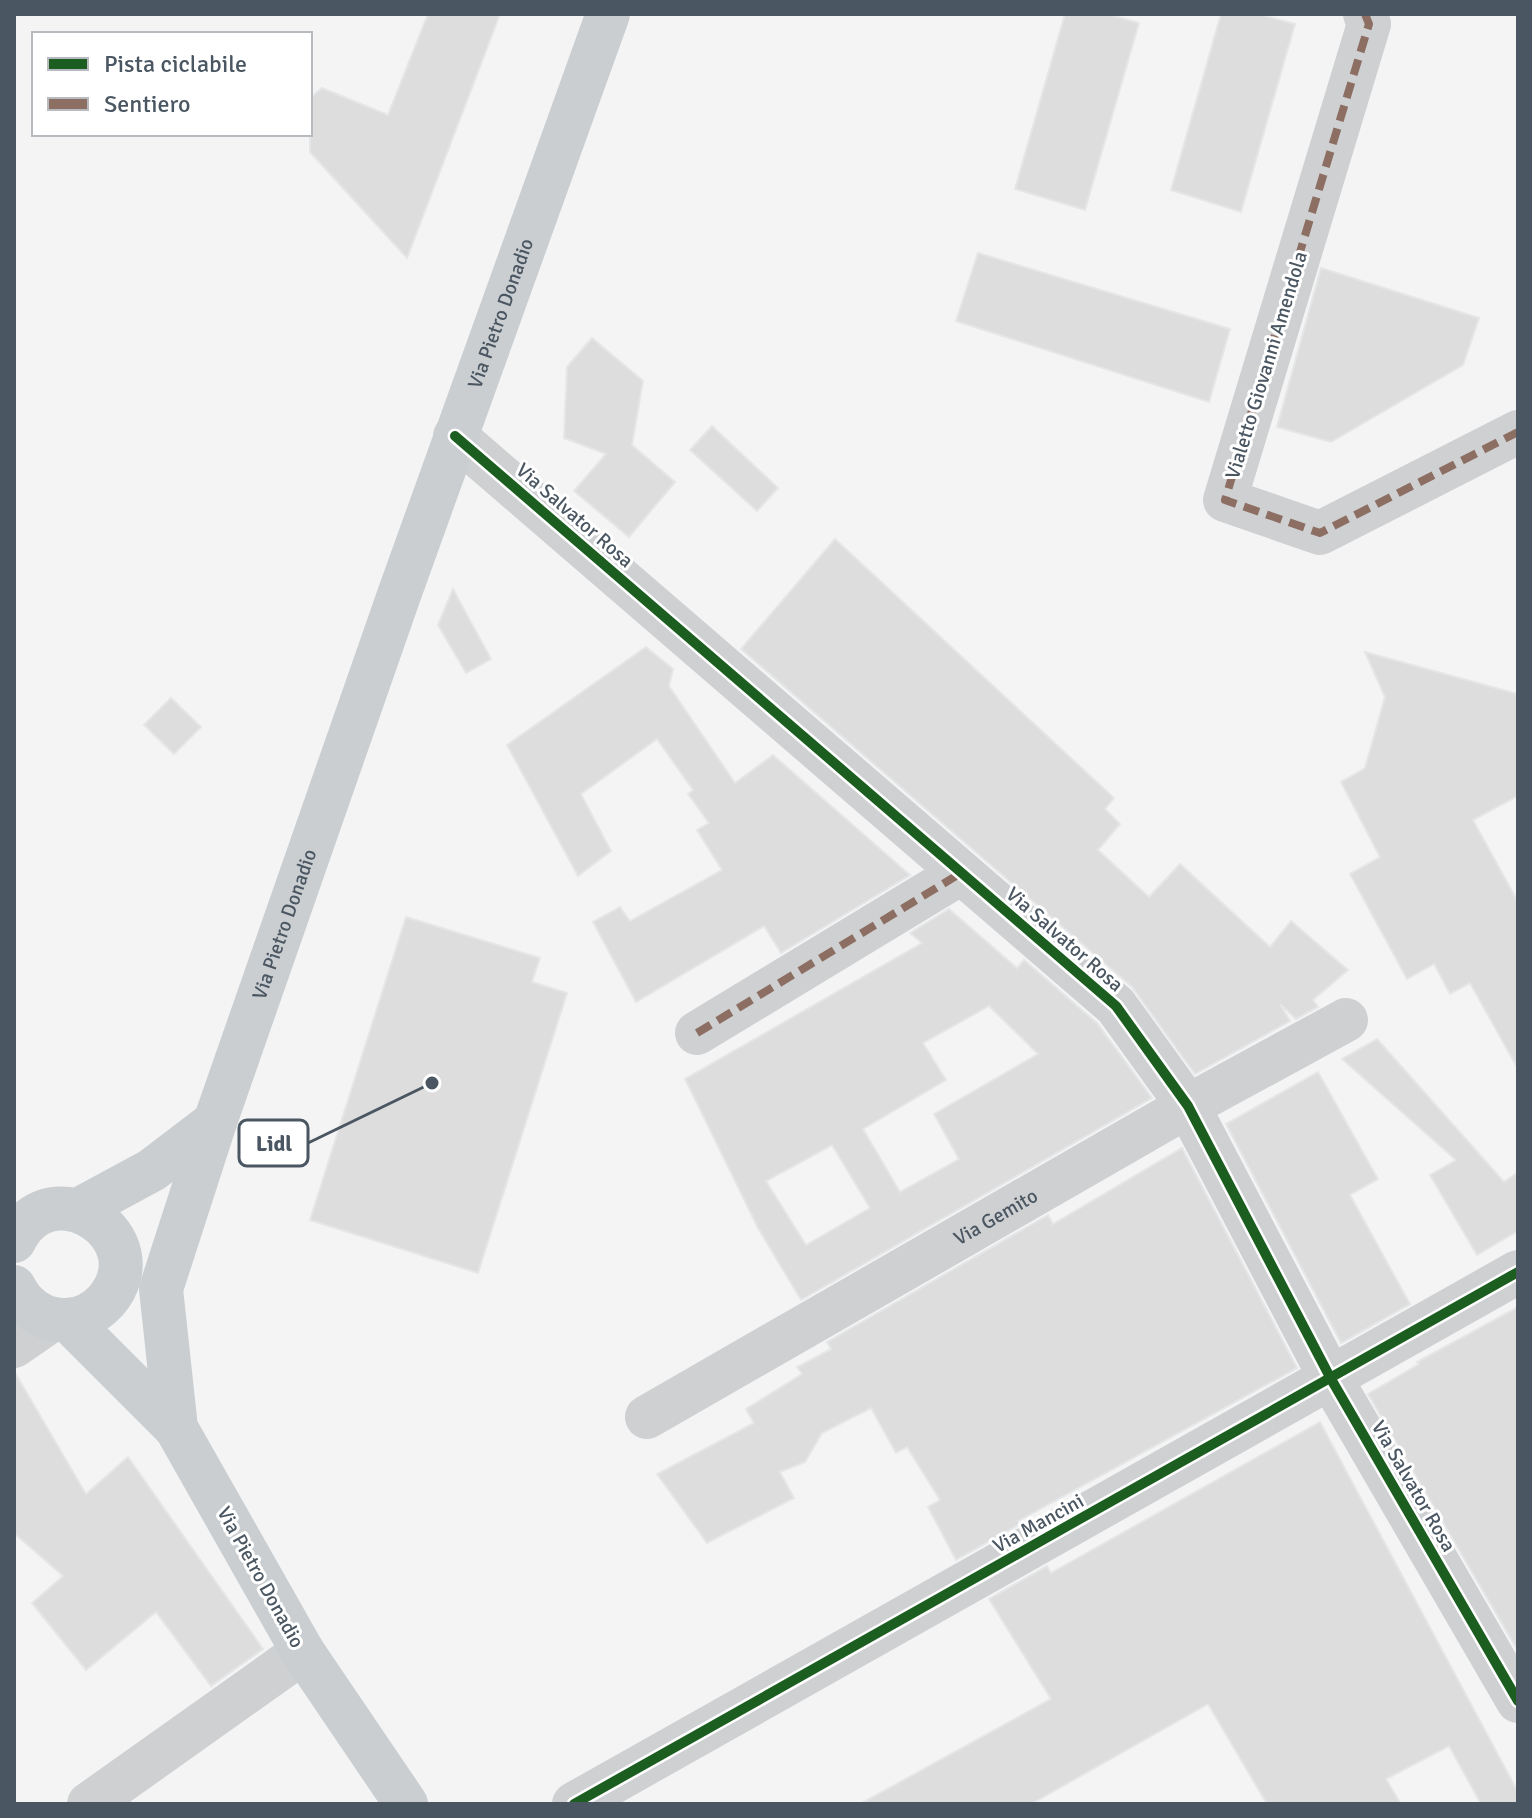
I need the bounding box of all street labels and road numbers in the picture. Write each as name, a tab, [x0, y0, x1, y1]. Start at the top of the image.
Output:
street label: Via Pietro Donadio	[462, 235, 539, 392]
street label: Vialetto Giovanni Amendola	[1220, 248, 1313, 482]
street label: Via Salvator Rosa	[511, 458, 638, 573]
street label: Via Pietro Donadio	[247, 846, 322, 1003]
street label: Via Salvator Rosa	[1001, 882, 1128, 997]
street label: Via Gemito	[949, 1183, 1042, 1251]
street label: Via Salvator Rosa	[1366, 1416, 1461, 1556]
street label: Via Mancini	[988, 1488, 1088, 1559]
street label: Via Pietro Donadio	[211, 1502, 310, 1652]

